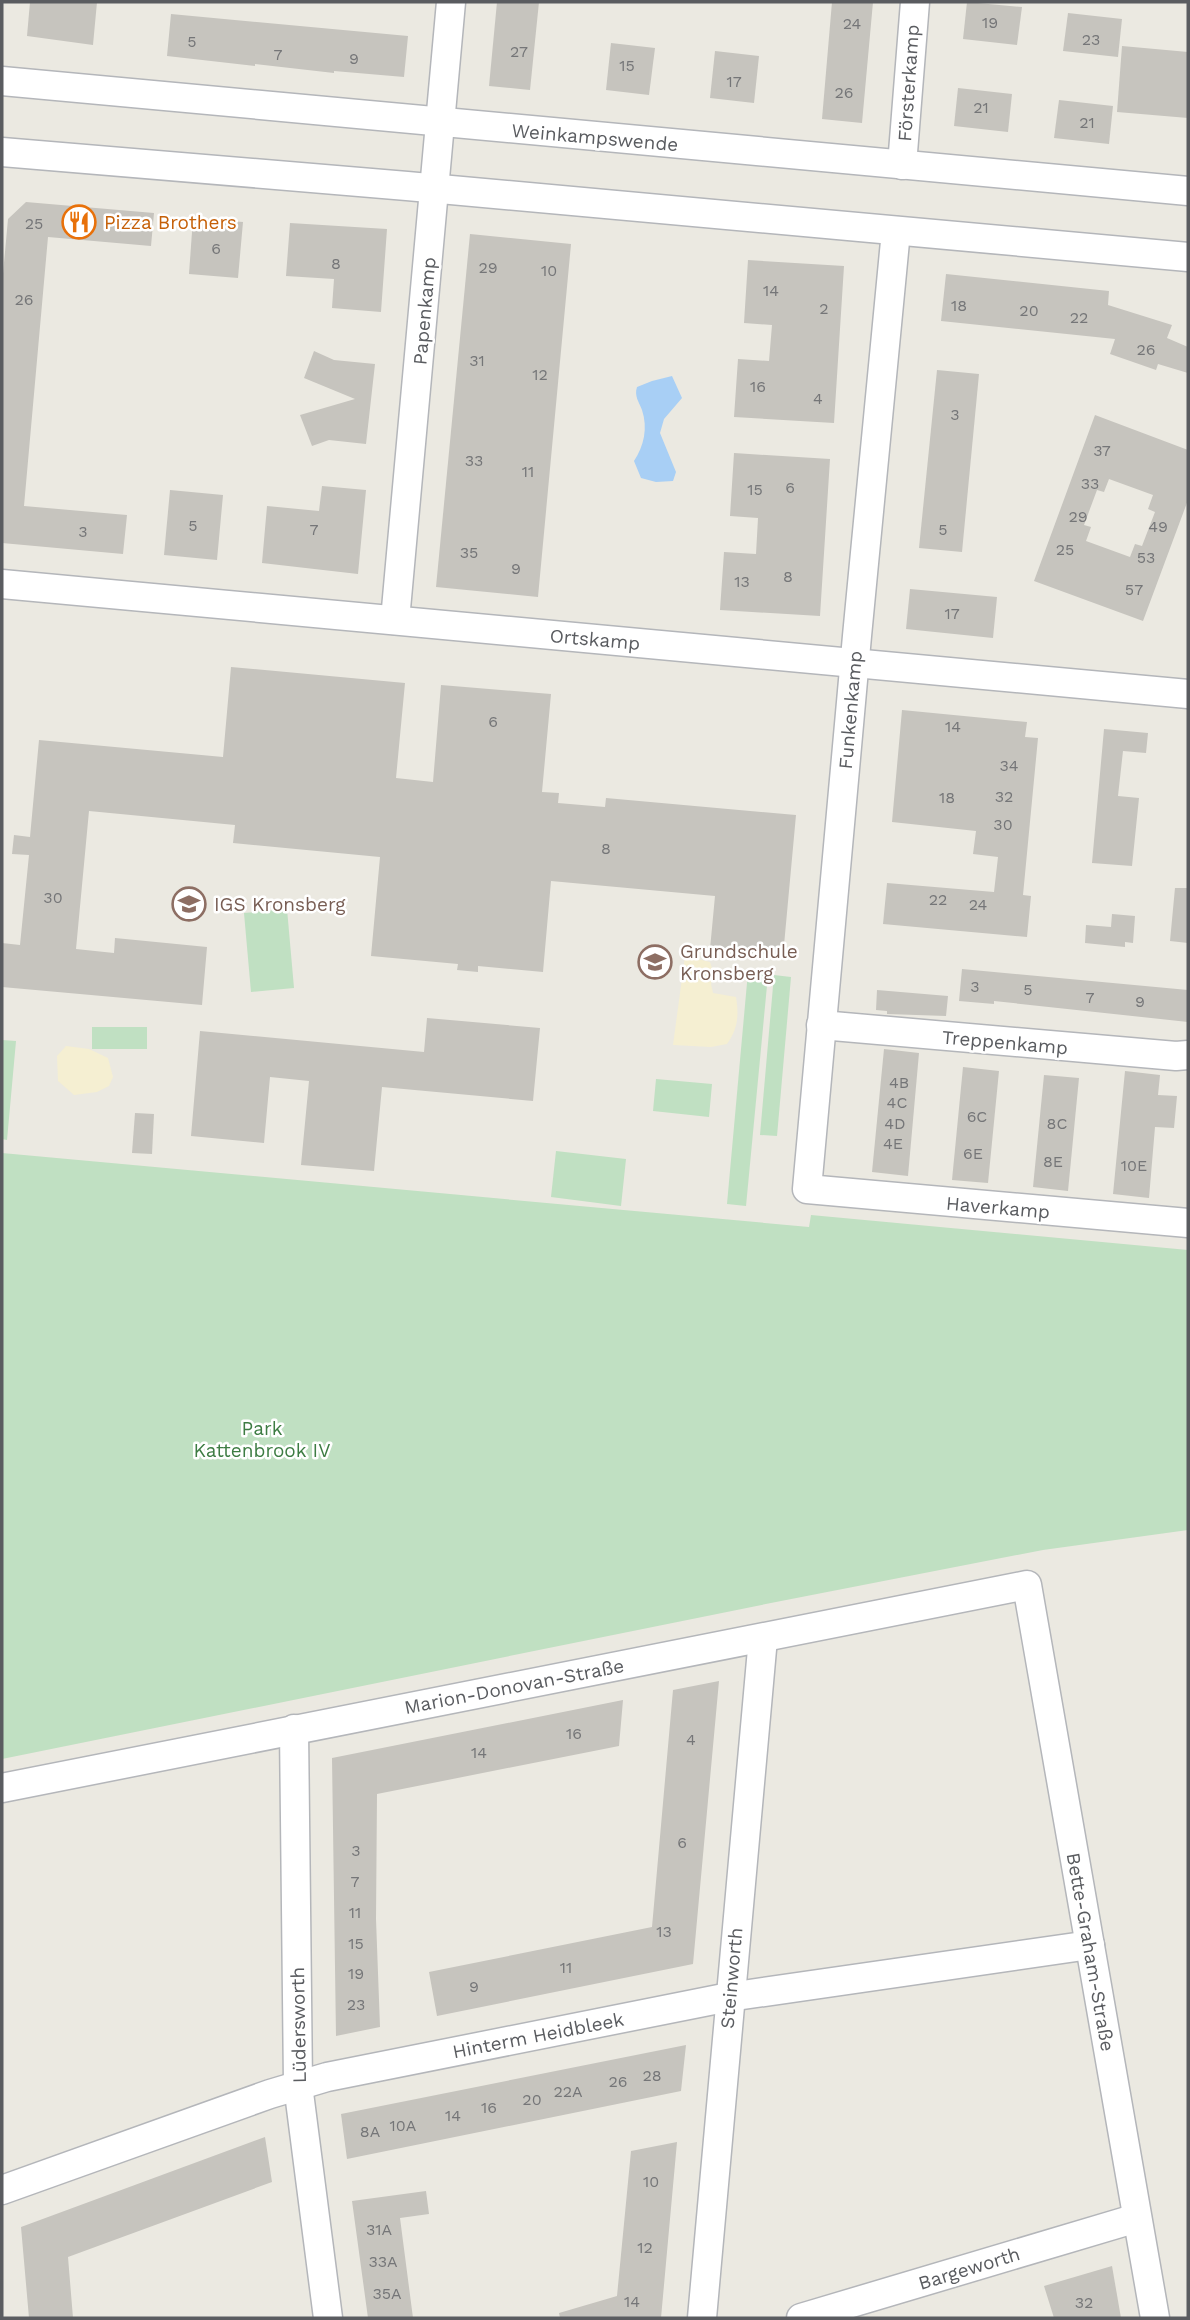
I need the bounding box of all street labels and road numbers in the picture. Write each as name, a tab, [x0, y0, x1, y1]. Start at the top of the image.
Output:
street label: Försterkamp	[893, 24, 924, 142]
street label: Weinkampswende	[511, 119, 679, 156]
street label: Papenkamp	[408, 256, 441, 366]
street label: Ortskamp	[549, 624, 641, 655]
street label: Funkenkamp	[834, 650, 867, 770]
street label: Treppenkamp	[941, 1026, 1069, 1059]
street label: Haverkamp	[945, 1192, 1051, 1223]
street label: Marion-Donovan-Straße	[402, 1654, 626, 1719]
street label: Bette-Graham-Straße	[1062, 1851, 1119, 2053]
street label: Steinworth	[716, 1926, 747, 2030]
street label: Lüdersworth	[286, 1967, 311, 2083]
street label: Hinterm Heidbleek	[450, 2008, 626, 2063]
street label: Bargeworth	[915, 2242, 1023, 2295]

